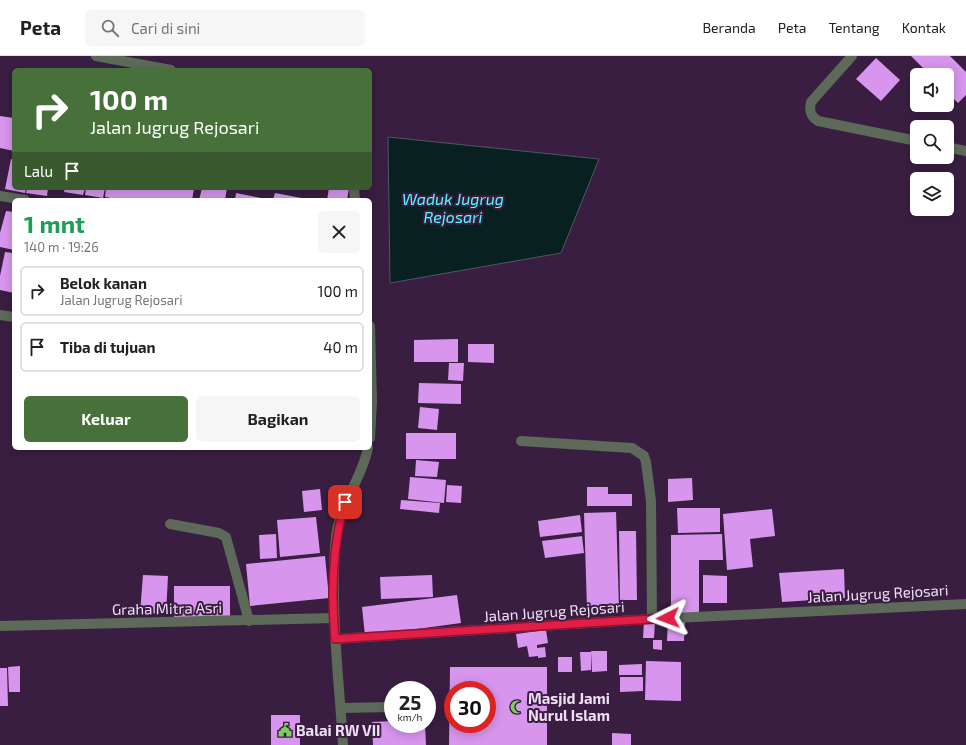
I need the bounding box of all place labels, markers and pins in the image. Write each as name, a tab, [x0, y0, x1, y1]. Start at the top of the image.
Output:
pin	[328, 485, 362, 519]
place label: Masjid Jami Nurul Islam	[528, 689, 610, 724]
mosque icon: Masjid Jami Nurul Islam	[509, 699, 525, 715]
place label: Balai RW VII	[296, 721, 380, 739]
public building icon: Balai RW VII	[277, 722, 293, 738]

